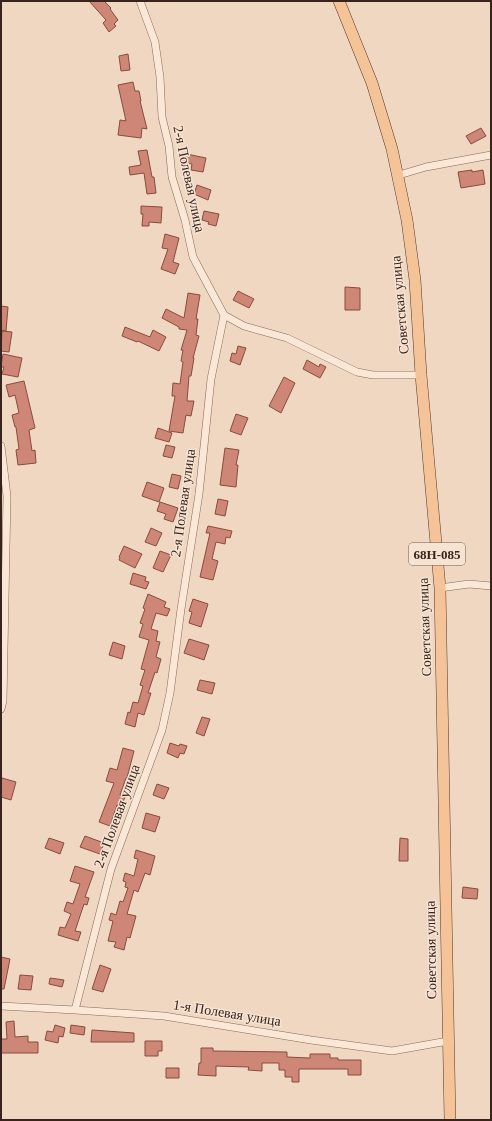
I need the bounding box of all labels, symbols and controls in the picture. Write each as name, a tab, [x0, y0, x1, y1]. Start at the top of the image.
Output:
street label: 2-я Полевая улица	[170, 124, 208, 235]
street label: Советская улица	[388, 254, 412, 355]
street label: 2-я Полевая улица	[168, 447, 198, 558]
road number: 68Н-085	[409, 543, 465, 565]
street label: Советская улица	[416, 577, 434, 677]
street label: 2-я Полевая улица	[91, 762, 143, 870]
street label: Советская улица	[423, 900, 439, 1000]
street label: 1-я Полевая улица	[172, 997, 283, 1029]

